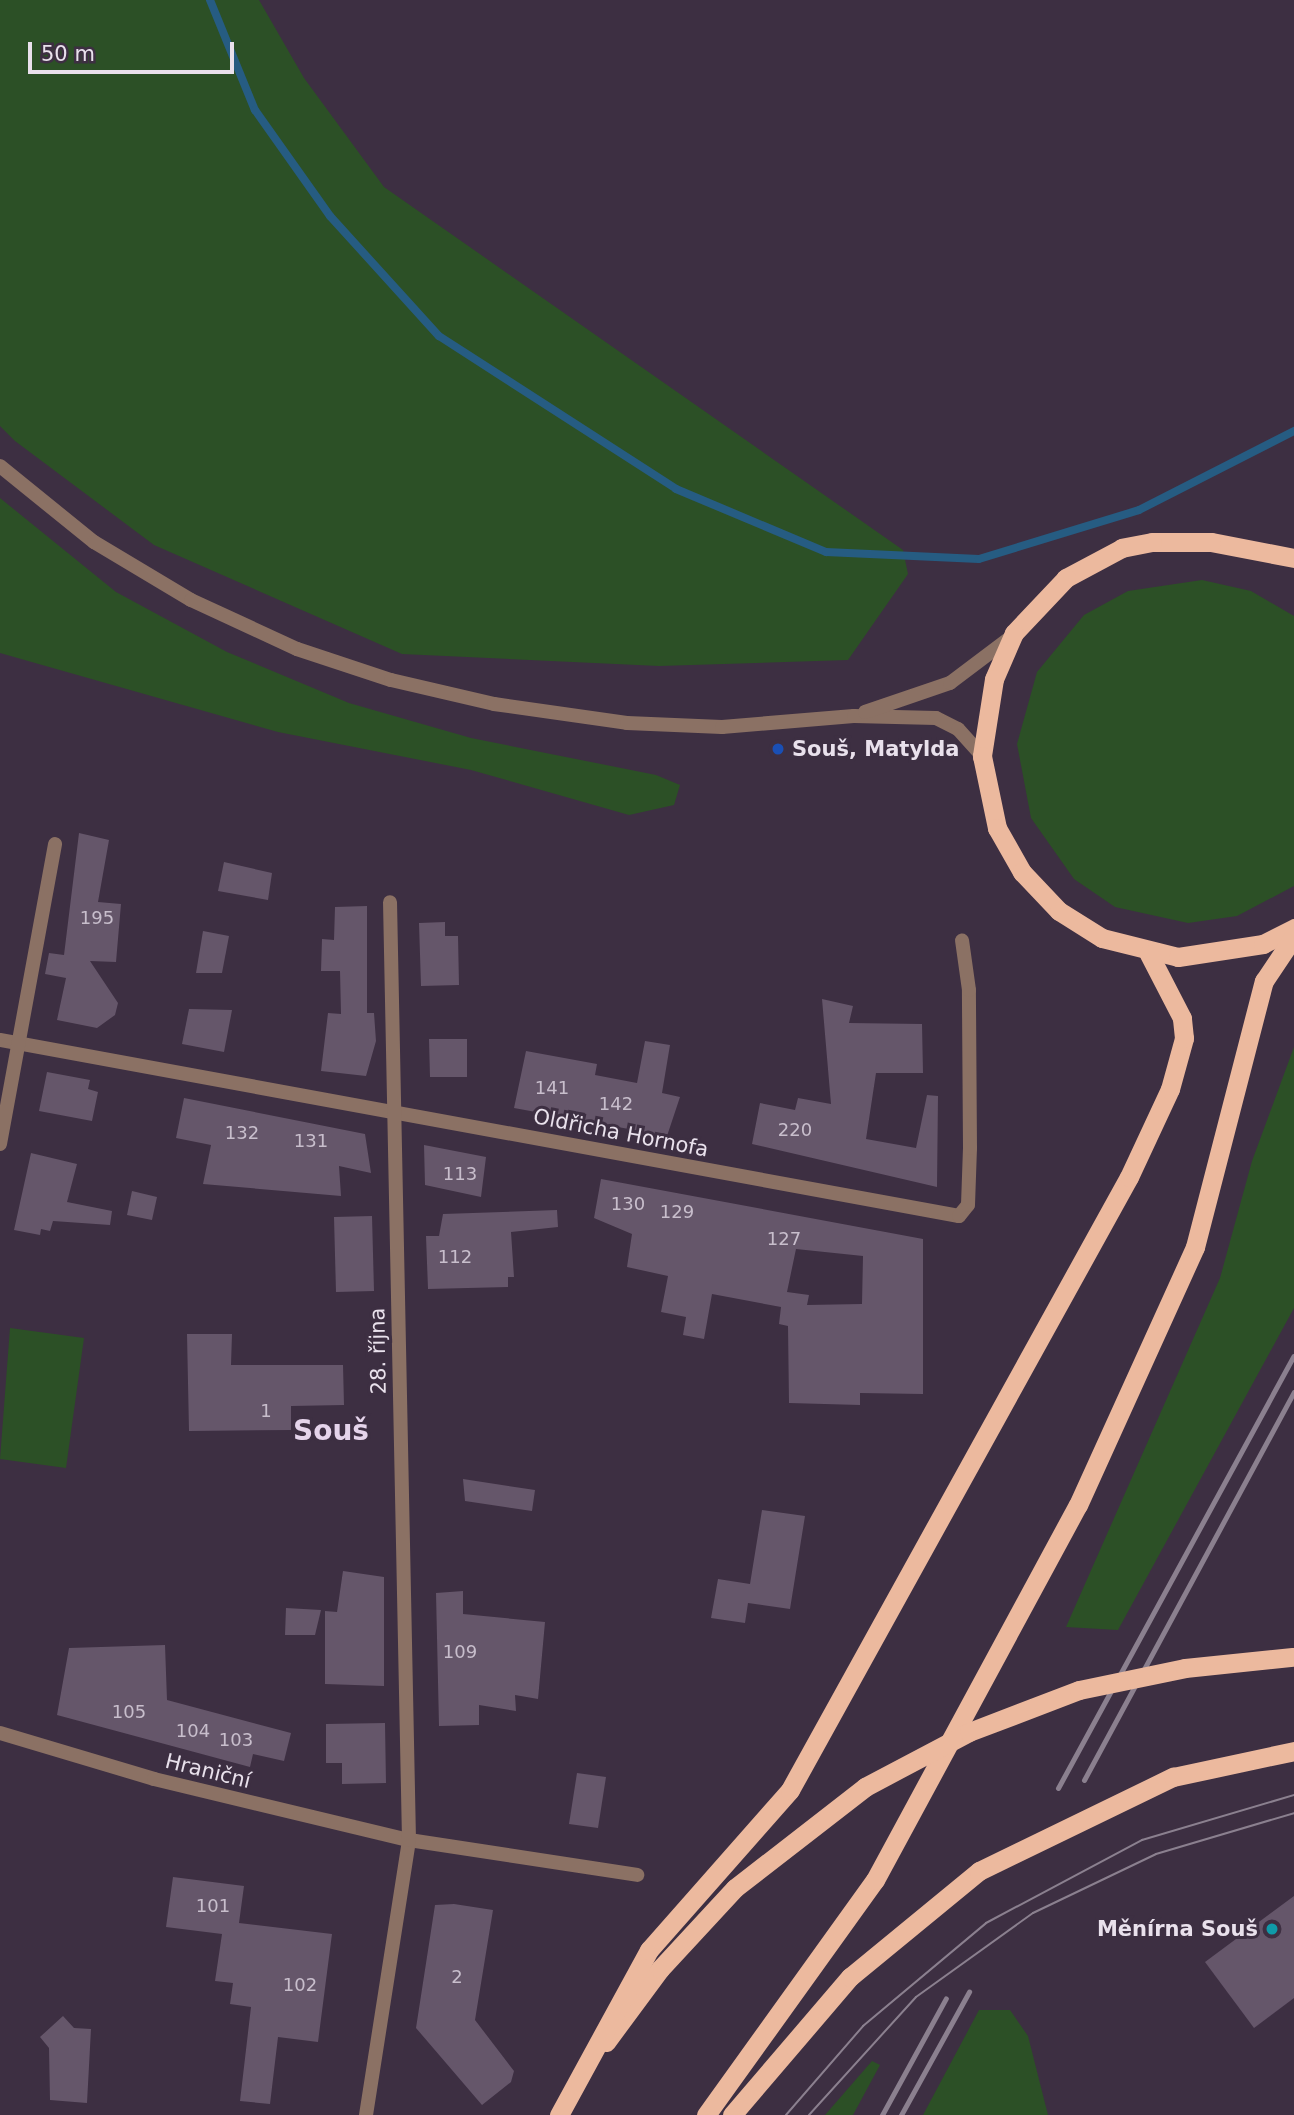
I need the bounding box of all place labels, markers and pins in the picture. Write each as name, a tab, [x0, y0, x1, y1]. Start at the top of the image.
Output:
place label: Souš, Matylda	[792, 736, 959, 762]
marker: Souš, Matylda	[770, 741, 786, 757]
place label: Měnírna Souš	[1097, 1916, 1258, 1942]
marker: Měnírna Souš	[1264, 1921, 1280, 1937]

